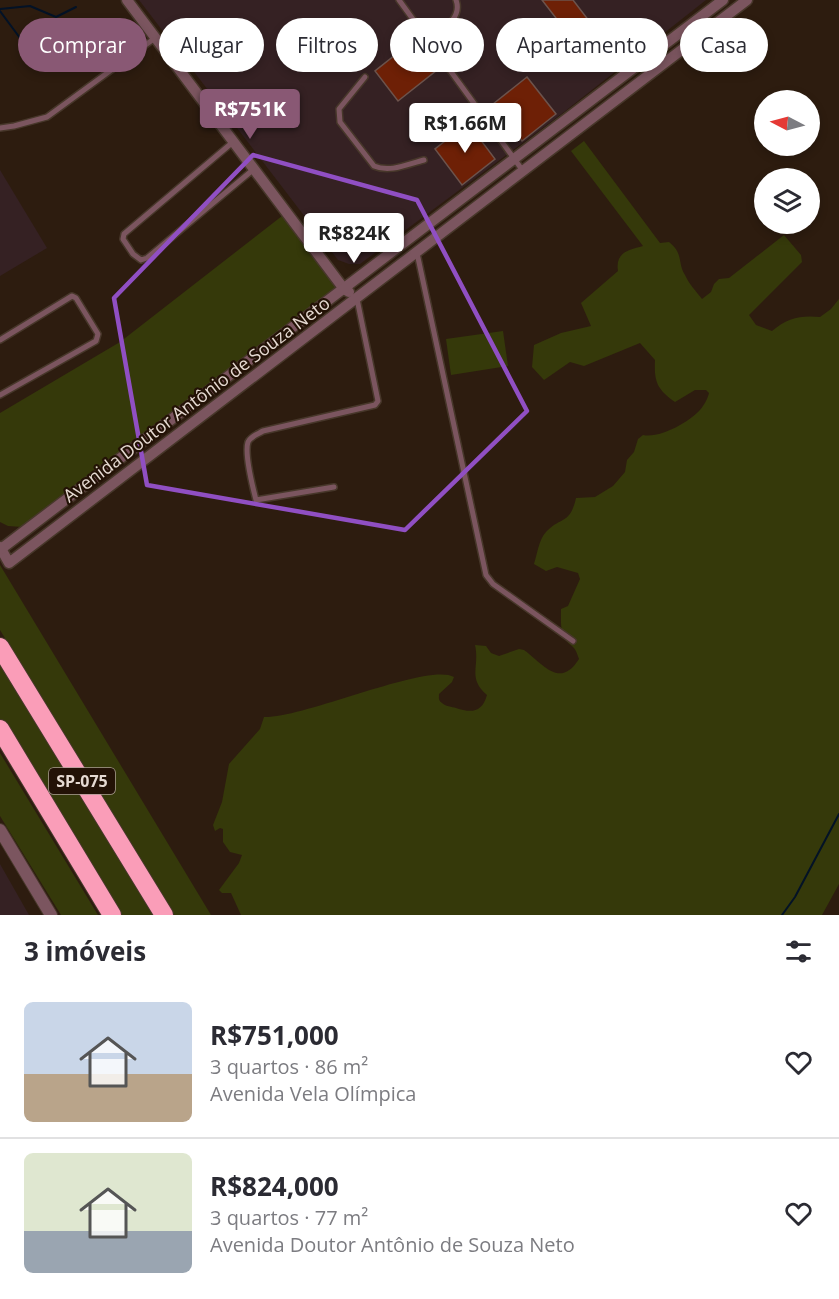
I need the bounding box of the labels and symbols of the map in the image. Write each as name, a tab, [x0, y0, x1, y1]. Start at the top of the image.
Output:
pin: R$751K	[201, 89, 299, 140]
north arrow	[754, 90, 820, 156]
pin: R$1.66M	[410, 103, 520, 154]
pin: R$824K	[305, 213, 403, 264]
street label: Avenida Doutor Antônio de Souza Neto	[58, 291, 334, 507]
road number: SP-075	[49, 768, 115, 794]

